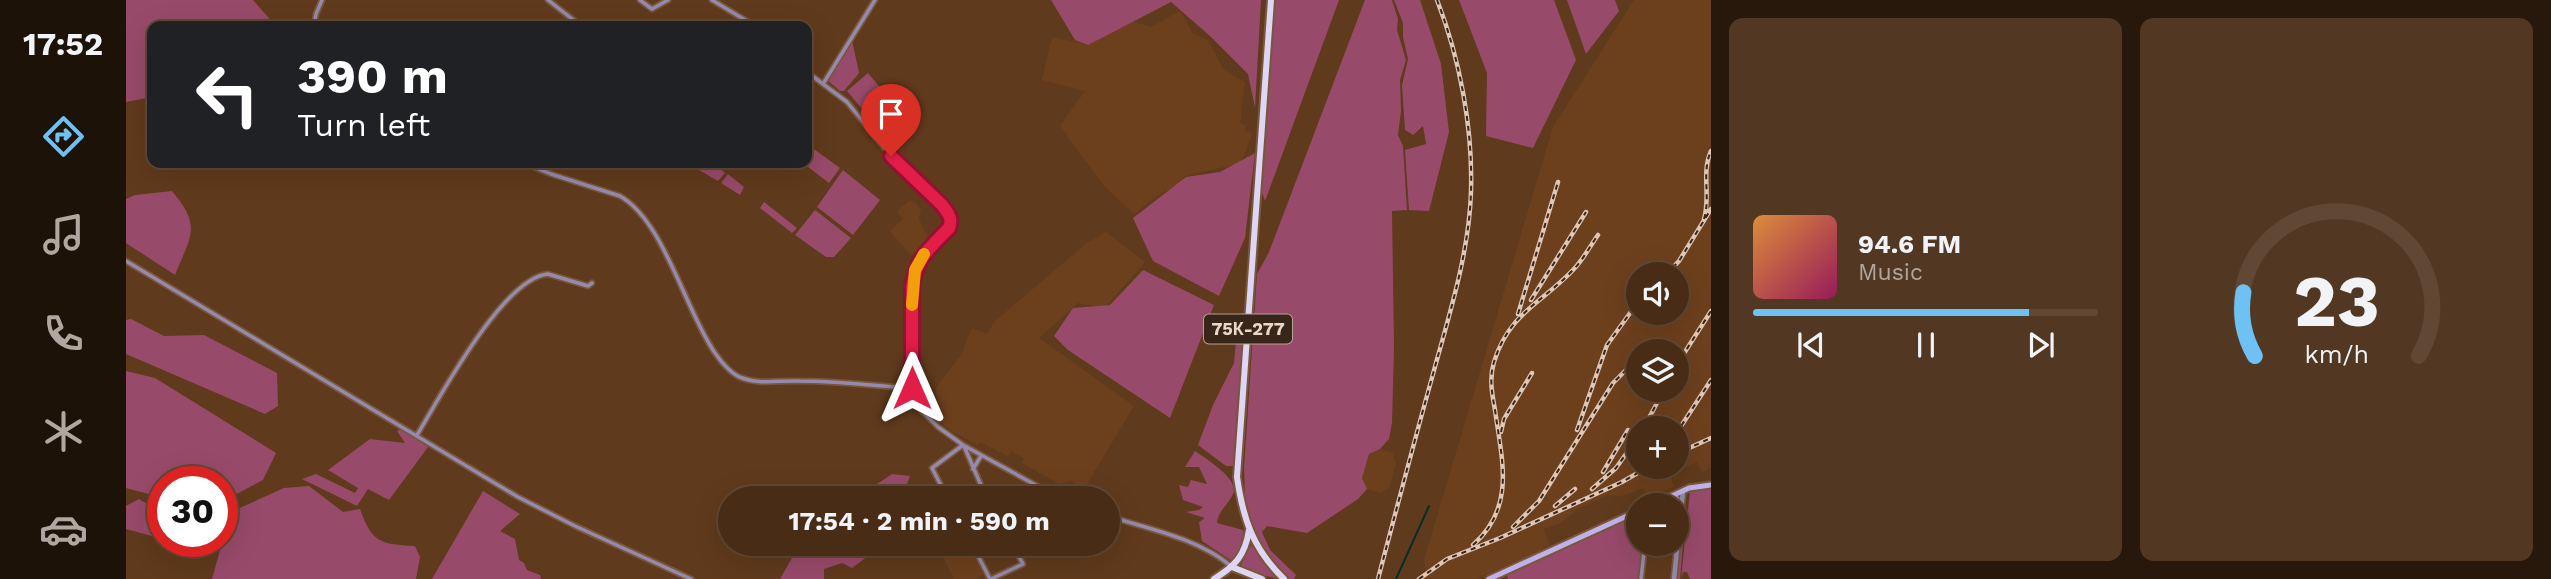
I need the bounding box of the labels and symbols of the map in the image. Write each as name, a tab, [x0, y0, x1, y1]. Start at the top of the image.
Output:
pin	[861, 84, 921, 156]
road number: 75К-277	[1204, 314, 1292, 344]
position arrow	[875, 351, 949, 425]
speed limit sign: 30	[147, 466, 238, 557]

